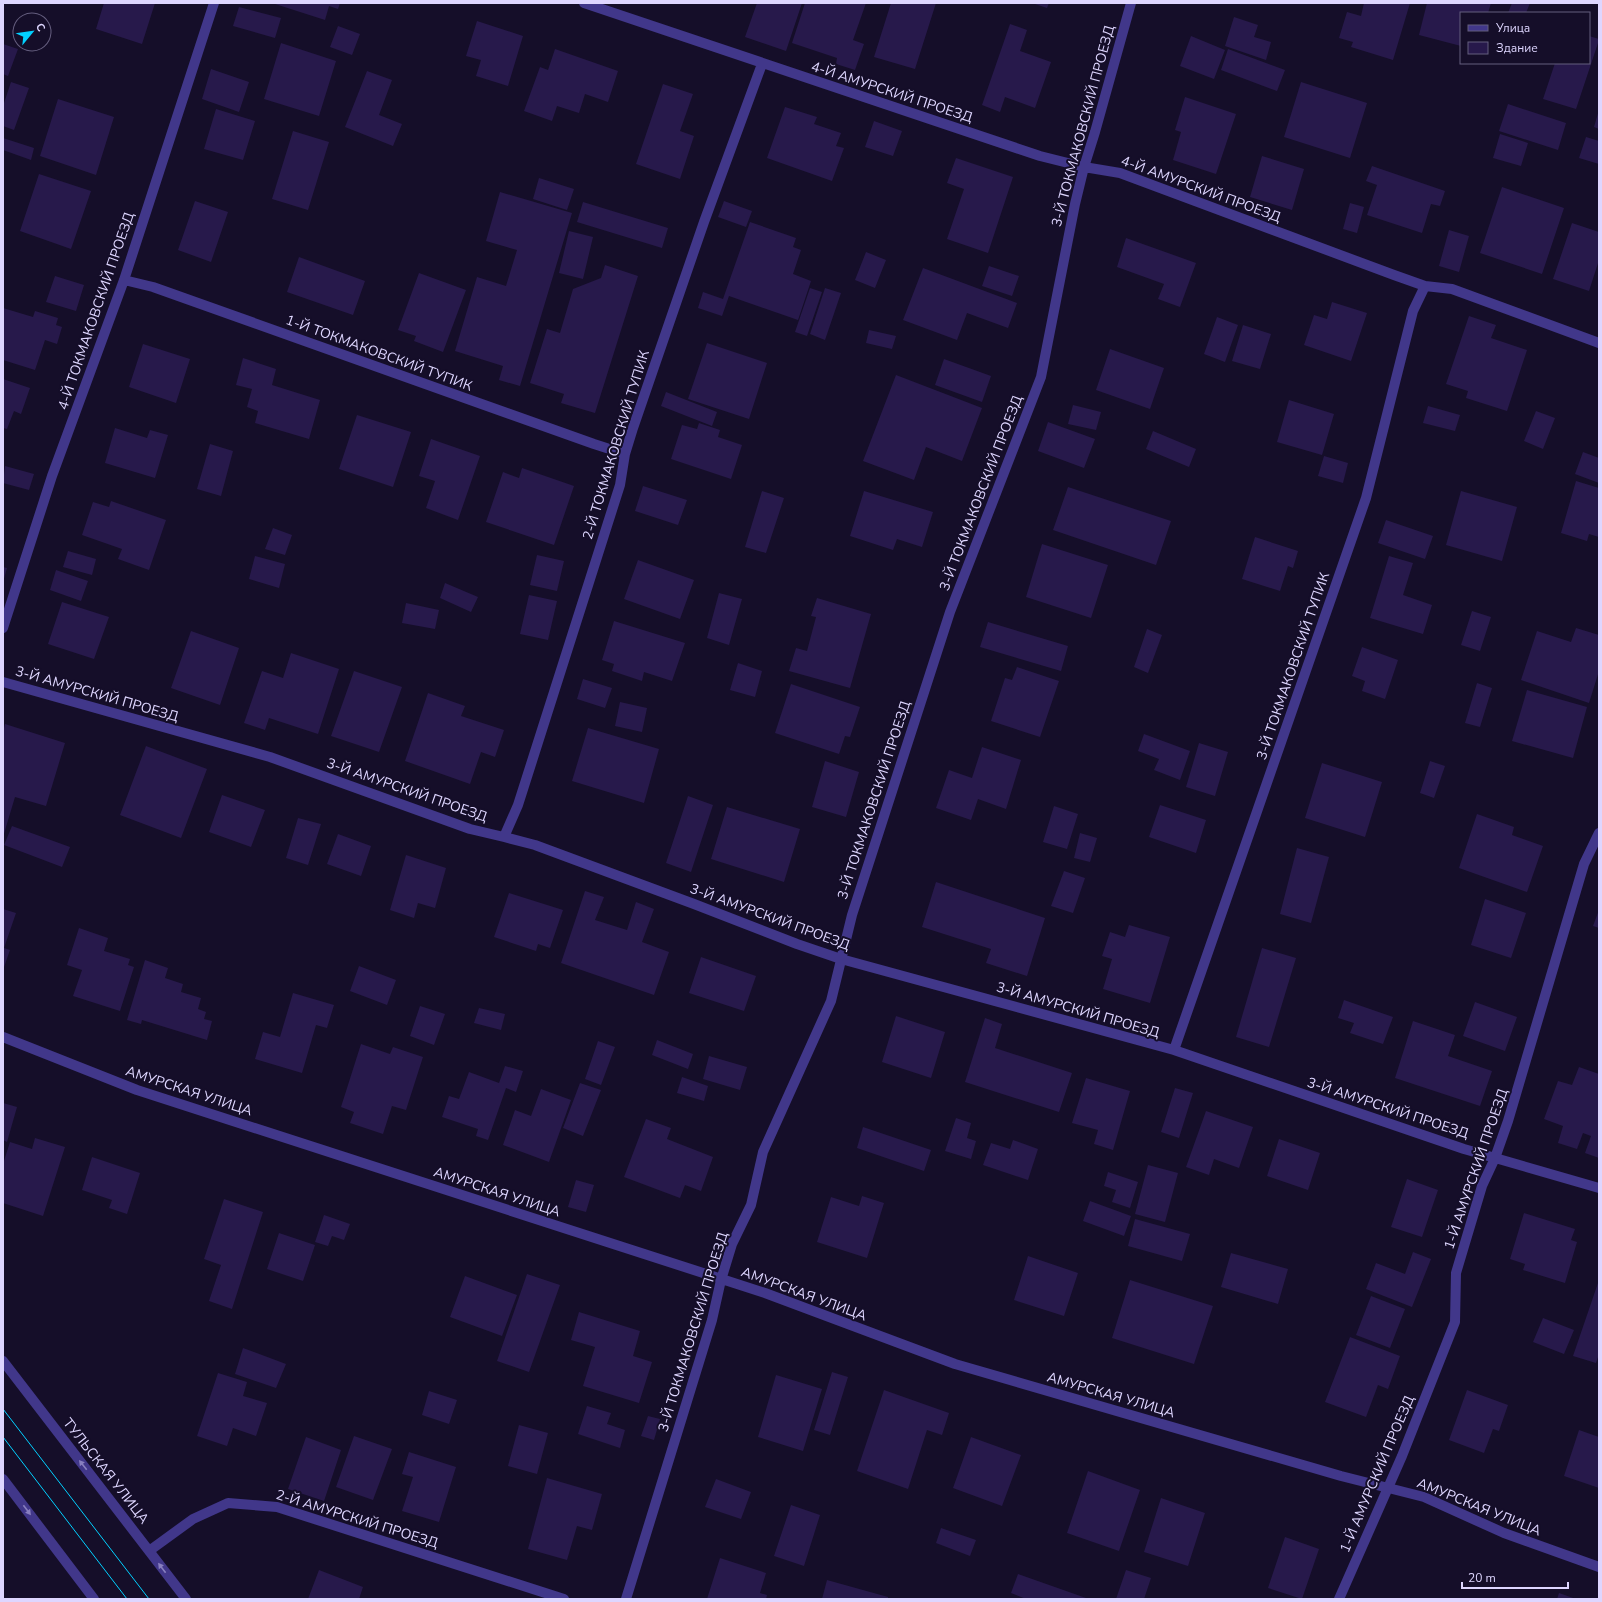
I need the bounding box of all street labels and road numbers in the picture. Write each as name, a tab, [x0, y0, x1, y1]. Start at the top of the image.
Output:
street label: 3-Й ТОКМАКОВСКИЙ ПРОЕЗД	[1047, 23, 1119, 229]
street label: 4-Й АМУРСКИЙ ПРОЕЗД	[809, 57, 975, 127]
street label: 4-Й АМУРСКИЙ ПРОЕЗД	[1118, 151, 1284, 227]
street label: 4-Й ТОКМАКОВСКИЙ ПРОЕЗД	[53, 210, 139, 412]
street label: 1-Й ТОКМАКОВСКИЙ ТУПИК	[283, 310, 475, 396]
street label: 2-Й ТОКМАКОВСКИЙ ТУПИК	[578, 348, 654, 542]
street label: 3-Й ТОКМАКОВСКИЙ ПРОЕЗД	[935, 392, 1027, 593]
street label: 3-Й ТОКМАКОВСКИЙ ТУПИК	[1252, 570, 1334, 762]
street label: 3-Й АМУРСКИЙ ПРОЕЗД	[13, 662, 181, 726]
street label: 3-Й ТОКМАКОВСКИЙ ПРОЕЗД	[833, 698, 915, 902]
street label: 3-Й АМУРСКИЙ ПРОЕЗД	[324, 754, 490, 827]
street label: 3-Й АМУРСКИЙ ПРОЕЗД	[687, 879, 853, 955]
street label: 3-Й АМУРСКИЙ ПРОЕЗД	[994, 978, 1162, 1042]
street label: АМУРСКАЯ УЛИЦА	[123, 1062, 255, 1120]
street label: 3-Й АМУРСКИЙ ПРОЕЗД	[1305, 1073, 1471, 1143]
street label: 1-Й АМУРСКИЙ ПРОЕЗД	[1440, 1086, 1513, 1252]
street label: АМУРСКАЯ УЛИЦА	[431, 1163, 563, 1221]
street label: 3-Й ТОКМАКОВСКИЙ ПРОЕЗД	[654, 1230, 733, 1434]
street label: АМУРСКАЯ УЛИЦА	[739, 1262, 869, 1326]
street label: АМУРСКАЯ УЛИЦА	[1045, 1368, 1177, 1422]
street label: 1-Й АМУРСКИЙ ПРОЕЗД	[1335, 1392, 1419, 1555]
street label: ТУЛЬСКАЯ УЛИЦА	[59, 1414, 153, 1528]
street label: АМУРСКАЯ УЛИЦА	[1414, 1473, 1544, 1541]
street label: 2-Й АМУРСКИЙ ПРОЕЗД	[273, 1485, 441, 1553]

